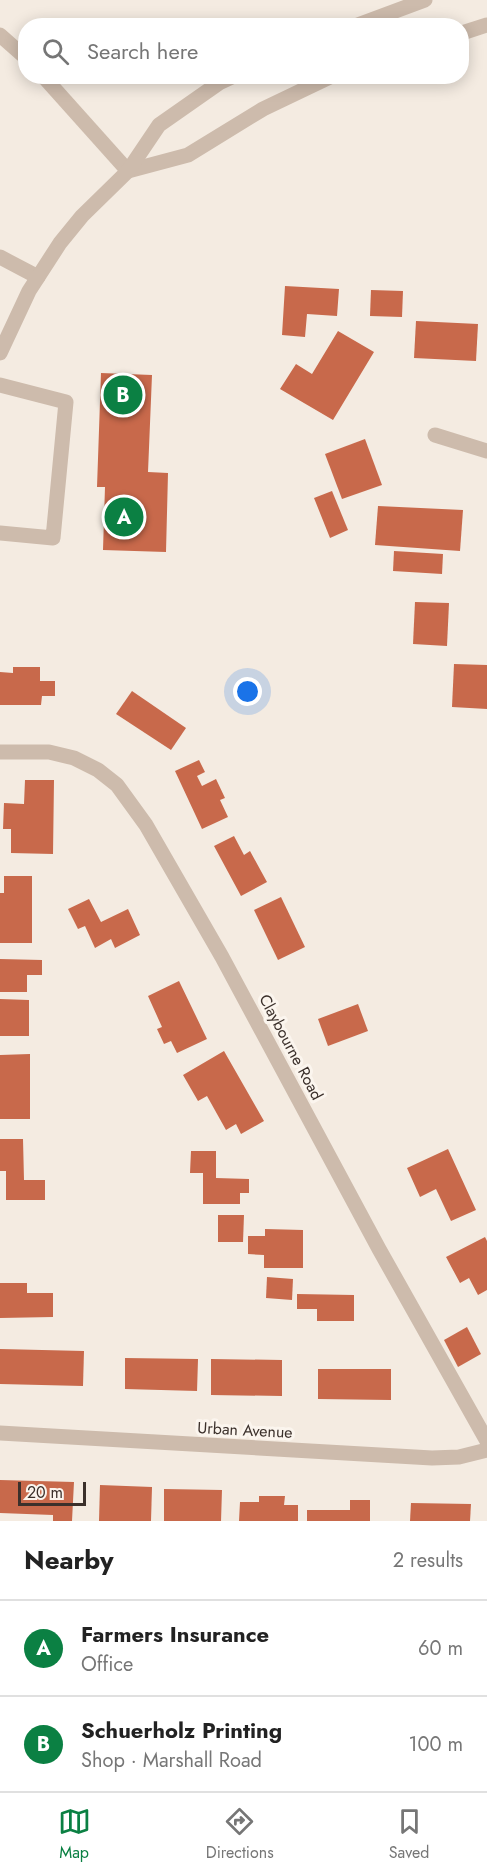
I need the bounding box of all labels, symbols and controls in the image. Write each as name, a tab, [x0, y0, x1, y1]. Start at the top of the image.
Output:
search box	[18, 18, 469, 84]
icon: search	[39, 35, 72, 68]
text: Search here	[87, 35, 198, 67]
pin: B	[104, 372, 142, 418]
pin: A	[104, 494, 144, 540]
your location	[233, 677, 262, 706]
street label: Claybourne Road	[253, 990, 329, 1104]
street label: Urban Avenue	[197, 1416, 293, 1444]
scale bar	[18, 1479, 86, 1506]
text: 20 m	[27, 1481, 63, 1504]
text: Nearby	[24, 1541, 113, 1579]
text: 2 results	[393, 1546, 463, 1575]
text: Farmers Insurance	[81, 1618, 269, 1650]
text: A	[36, 1634, 51, 1663]
text: 60 m	[418, 1634, 463, 1663]
text: Office	[81, 1650, 133, 1679]
text: Schuerholz Printing	[81, 1714, 282, 1746]
text: B	[37, 1730, 50, 1759]
text: 100 m	[408, 1730, 463, 1759]
text: Shop · Marshall Road	[81, 1746, 262, 1775]
tab: Map	[58, 1805, 91, 1864]
tab: Directions	[206, 1805, 274, 1864]
tab: Saved	[389, 1805, 429, 1864]

